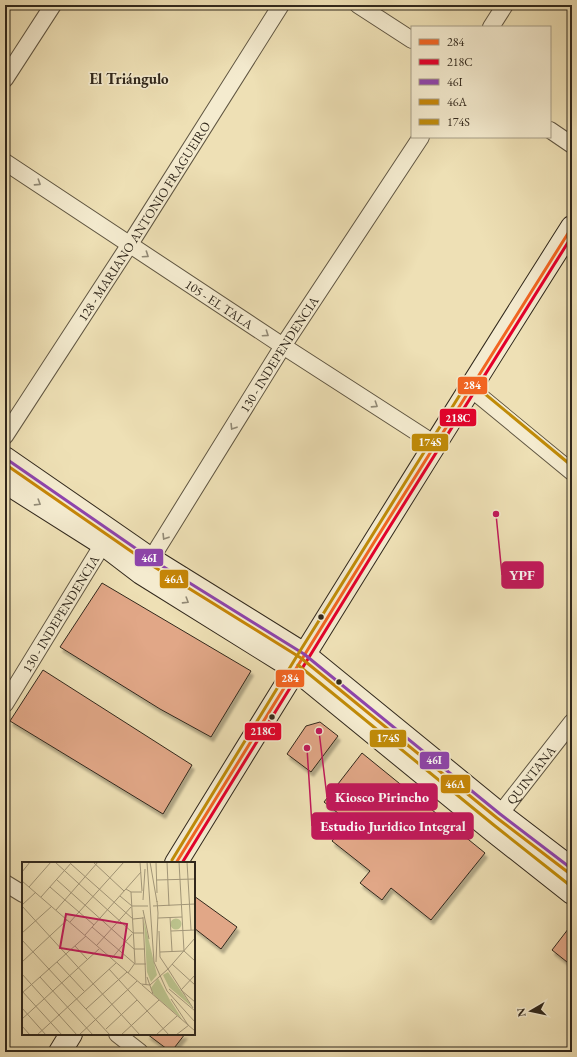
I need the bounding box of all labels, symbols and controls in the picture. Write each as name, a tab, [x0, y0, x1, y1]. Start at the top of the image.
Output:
legend	[411, 26, 551, 138]
text: 284	[447, 34, 465, 50]
text: 218C	[447, 54, 473, 70]
district label: El Triángulo	[89, 69, 169, 88]
text: 46I	[447, 74, 463, 90]
text: 46A	[447, 94, 468, 110]
text: 174S	[447, 114, 470, 130]
street label: 128 - MARIANO ANTONIO FRAGUEIRO	[74, 118, 214, 324]
one-way arrow	[33, 178, 40, 185]
one-way arrow	[142, 250, 149, 257]
street label: 105 - EL TALA	[182, 275, 257, 333]
street label: 130 - INDEPENDENCIA	[236, 292, 323, 415]
one-way arrow	[262, 329, 269, 337]
line badge: 284	[457, 376, 488, 395]
text: 284	[463, 378, 481, 392]
one-way arrow	[371, 400, 378, 408]
line badge: 218C	[439, 408, 477, 427]
text: 218C	[445, 411, 471, 425]
one-way arrow	[231, 422, 238, 429]
line badge: 174S	[411, 433, 449, 452]
text: 174S	[419, 435, 442, 449]
one-way arrow	[34, 499, 41, 506]
one-way arrow	[162, 533, 170, 540]
line badge: 46I	[134, 548, 164, 567]
street label: 130 - INDEPENDENCIA	[18, 551, 103, 675]
text: 46I	[141, 551, 157, 565]
callout: YPF	[502, 562, 543, 588]
text: YPF	[509, 566, 535, 584]
line badge: 46A	[159, 569, 189, 589]
text: 46A	[164, 572, 184, 586]
one-way arrow	[182, 596, 189, 604]
unlabelled marker	[316, 612, 326, 622]
line badge: 284	[275, 669, 305, 688]
text: 284	[281, 671, 299, 685]
unlabelled marker	[334, 677, 344, 687]
unlabelled marker	[267, 712, 277, 722]
line badge: 218C	[244, 722, 282, 741]
text: 218C	[250, 724, 276, 738]
line badge: 174S	[369, 729, 407, 748]
text: 174S	[377, 731, 400, 745]
street label: QUINTANA	[502, 741, 560, 808]
line badge: 46I	[419, 751, 450, 770]
text: 46I	[426, 753, 442, 767]
line badge: 46A	[440, 774, 471, 794]
text: 46A	[445, 777, 465, 791]
callout: Kiosco Pirincho	[327, 784, 437, 810]
text: Kiosco Pirincho	[335, 788, 429, 806]
callout: Estudio Juridico Integral	[312, 813, 473, 839]
text: Estudio Juridico Integral	[320, 817, 466, 835]
inset map	[22, 862, 195, 1035]
north arrow	[511, 991, 551, 1031]
text: N	[513, 1007, 529, 1018]

